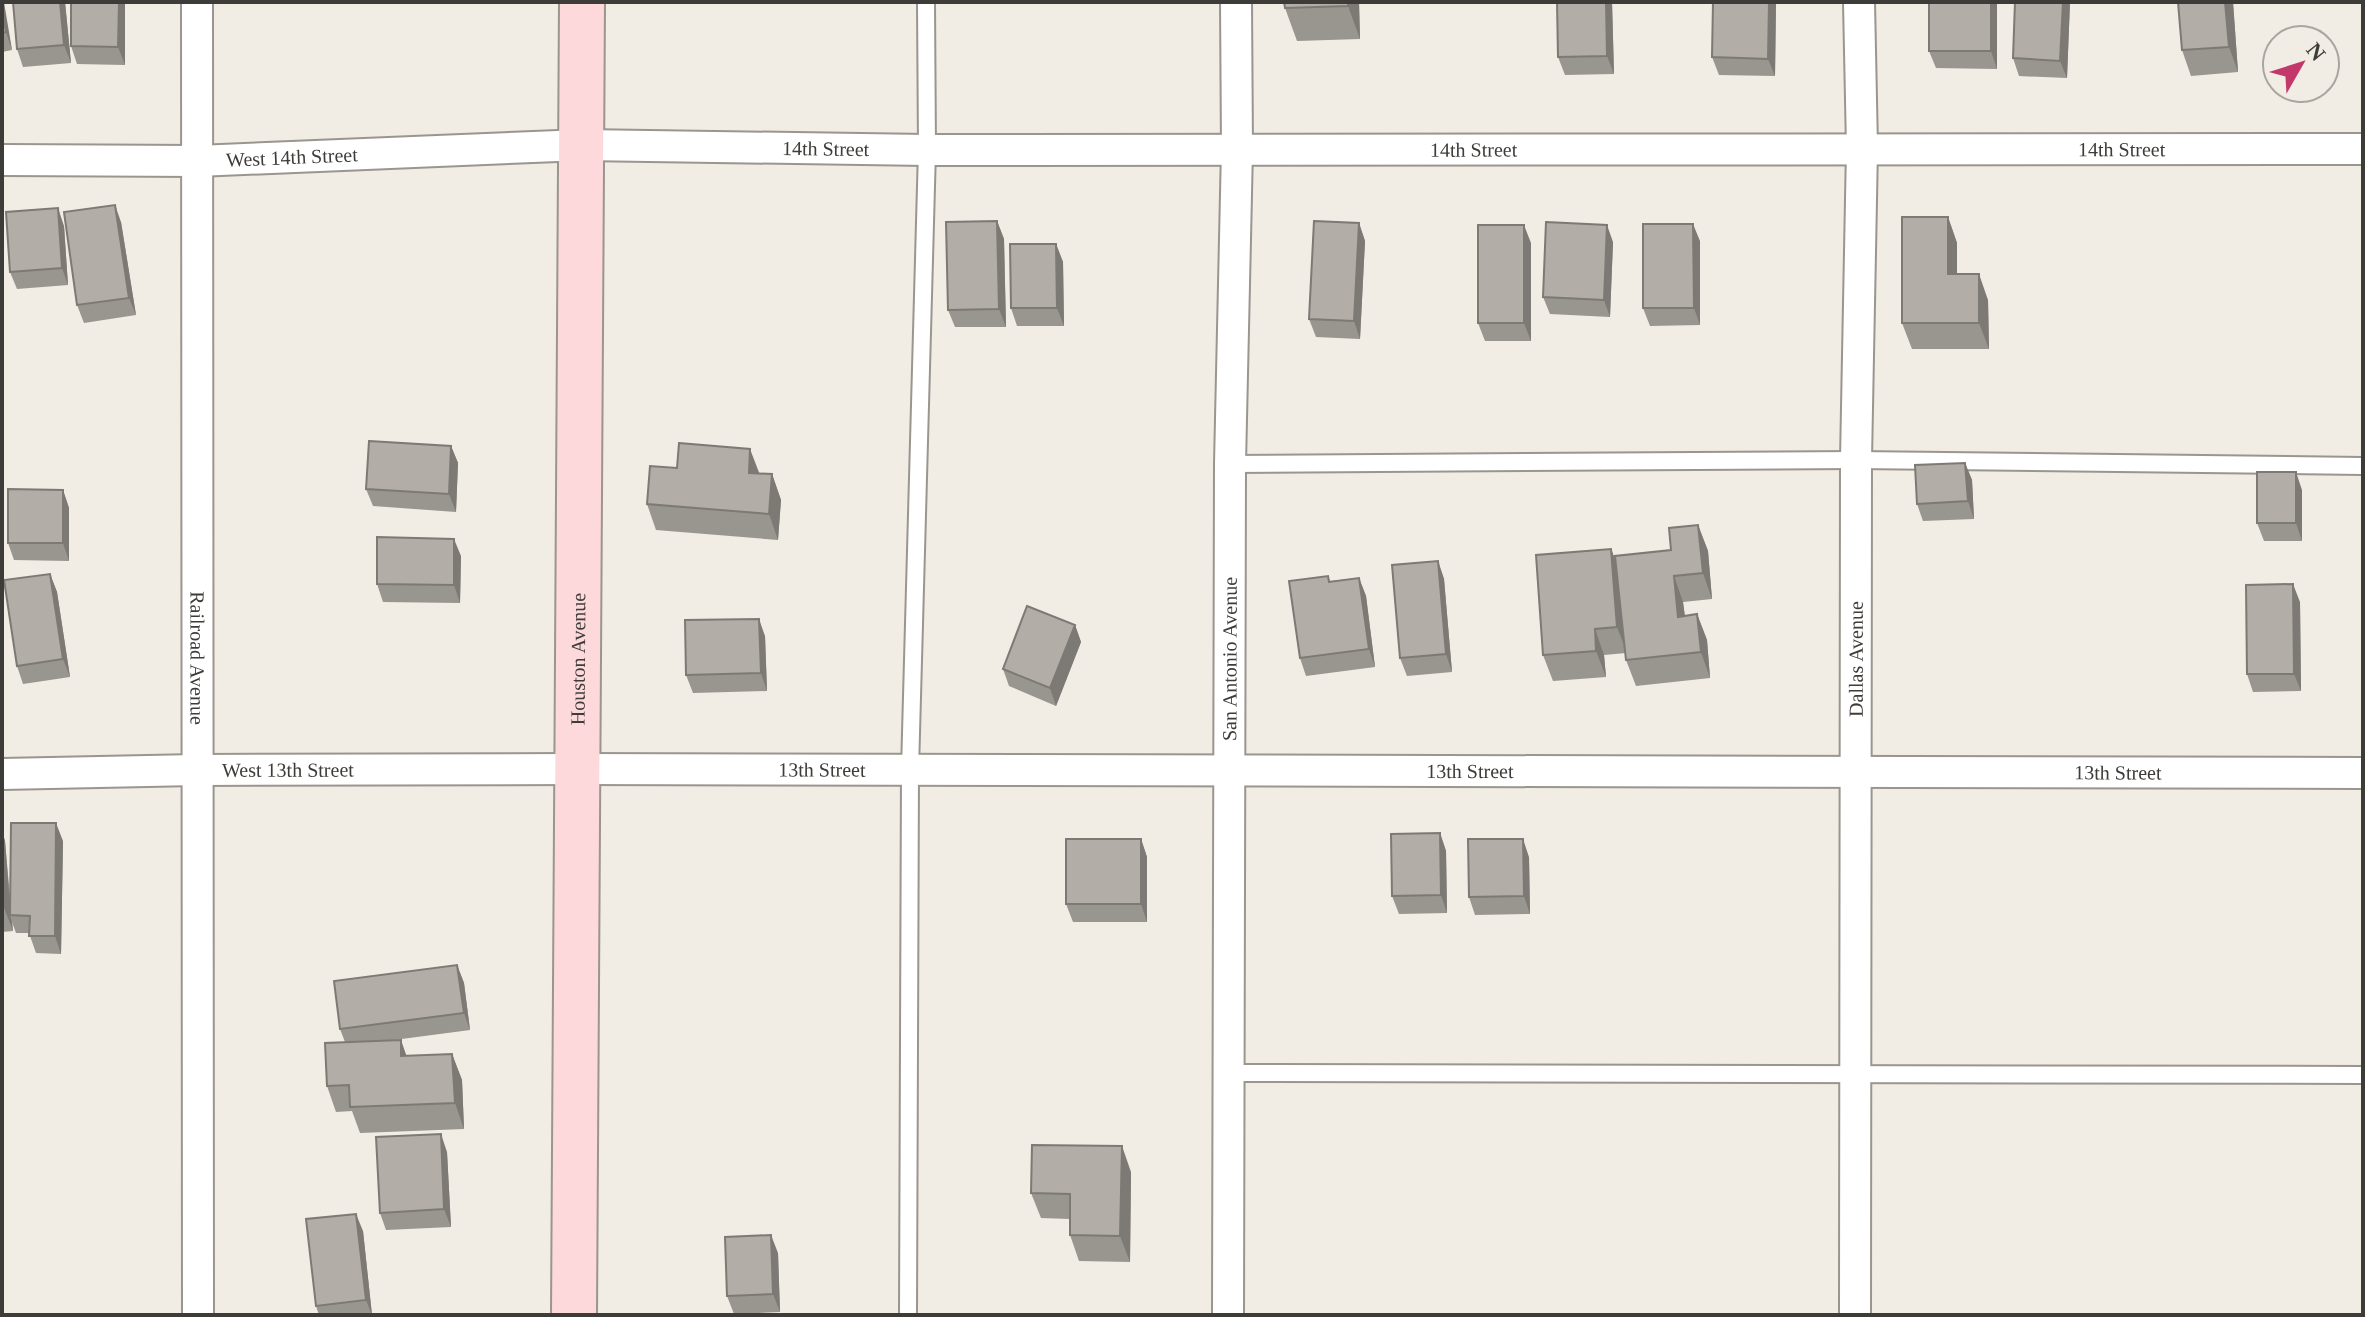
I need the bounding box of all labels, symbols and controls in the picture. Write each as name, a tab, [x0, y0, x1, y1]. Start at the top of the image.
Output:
north arrow	[2261, 24, 2341, 104]
text: N	[2301, 38, 2331, 66]
street label: 14th Street	[782, 137, 870, 160]
street label: 14th Street	[2078, 138, 2166, 160]
street label: 14th Street	[1430, 139, 1518, 161]
street label: West 14th Street	[226, 143, 359, 171]
street label: San Antonio Avenue	[1218, 577, 1241, 741]
street label: Railroad Avenue	[186, 591, 209, 725]
street label: Houston Avenue	[567, 593, 589, 725]
street label: Dallas Avenue	[1845, 601, 1867, 717]
street label: 13th Street	[778, 758, 866, 781]
street label: West 13th Street	[222, 759, 354, 781]
street label: 13th Street	[1426, 760, 1514, 782]
street label: 13th Street	[2074, 761, 2162, 784]

